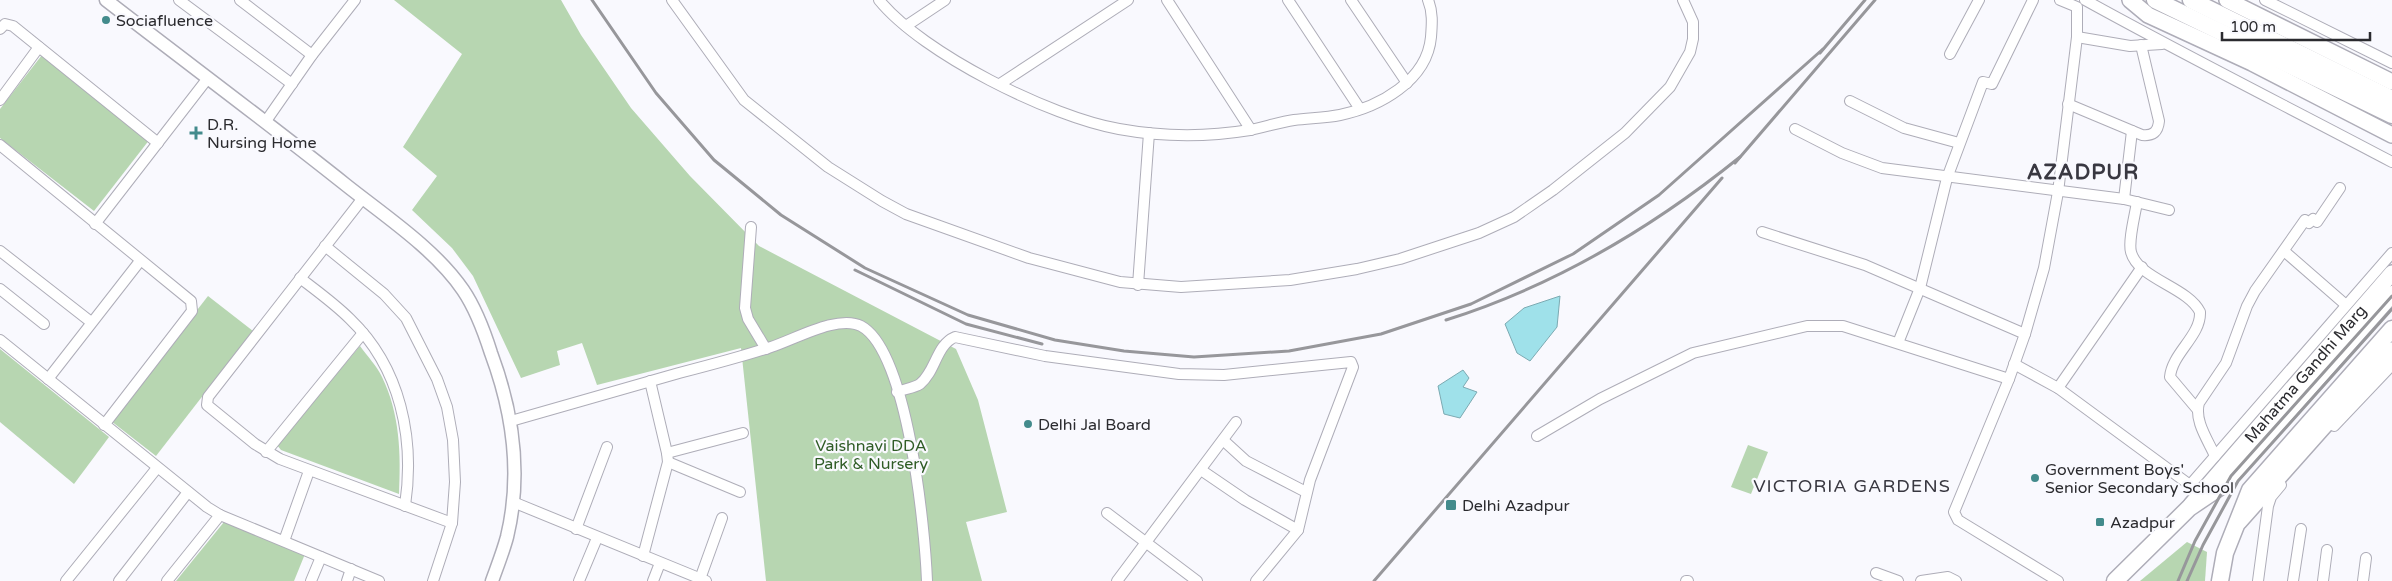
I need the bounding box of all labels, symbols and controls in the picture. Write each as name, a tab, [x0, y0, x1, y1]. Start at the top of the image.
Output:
scale bar	[2222, 10, 2370, 42]
place label: Sociafluence	[116, 11, 213, 31]
marker: Sociafluence	[100, 14, 112, 26]
text: 100 m	[2230, 18, 2276, 36]
place label: D.R. Nursing Home	[207, 115, 317, 153]
marker: D.R. Nursing Home	[189, 126, 203, 140]
district label: AZADPUR	[2027, 160, 2139, 185]
street label: Mahatma Gandhi Marg	[2240, 301, 2371, 447]
place label: Delhi Jal Board	[1038, 415, 1151, 435]
marker: Delhi Jal Board	[1022, 418, 1034, 430]
park label: Vaishnavi DDA Park & Nursery	[814, 436, 928, 474]
place label: Government Boys' Senior Secondary School	[2045, 460, 2234, 498]
marker: Government Boys' Senior Secondary School	[2029, 472, 2041, 484]
district label: VICTORIA GARDENS	[1753, 475, 1951, 497]
place label: Delhi Azadpur	[1462, 496, 1570, 516]
marker: Delhi Azadpur	[1444, 498, 1458, 512]
place label: Azadpur	[2110, 513, 2176, 533]
marker: Azadpur	[2094, 516, 2106, 528]

